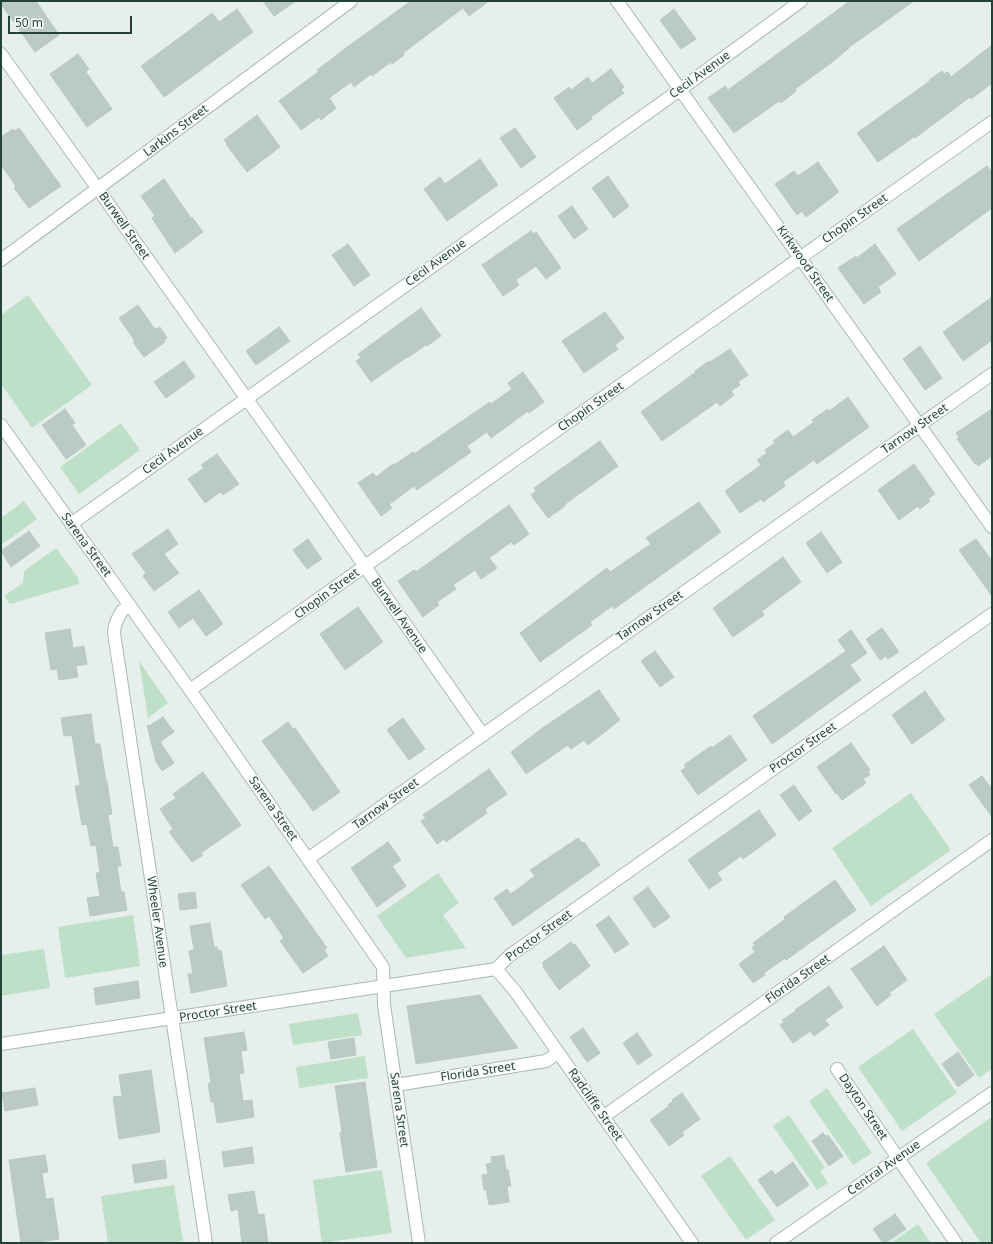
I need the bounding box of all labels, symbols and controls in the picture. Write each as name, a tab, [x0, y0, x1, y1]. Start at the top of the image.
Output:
scale bar	[10, 8, 134, 34]
text: 50 m	[15, 14, 43, 31]
street label: Cecil Avenue	[667, 48, 733, 102]
street label: Larkins Street	[141, 102, 211, 160]
street label: Burwell Street	[95, 189, 153, 263]
street label: Chopin Street	[819, 191, 891, 247]
street label: Kirkwood Street	[773, 223, 837, 305]
street label: Cecil Avenue	[403, 236, 469, 290]
street label: Chopin Street	[555, 379, 627, 435]
street label: Tarnow Street	[879, 401, 951, 457]
street label: Cecil Avenue	[140, 424, 206, 478]
street label: Sarena Street	[58, 510, 114, 580]
street label: Chopin Street	[292, 566, 362, 622]
street label: Burwell Avenue	[368, 576, 430, 656]
street label: Tarnow Street	[614, 588, 686, 644]
street label: Proctor Street	[767, 720, 839, 776]
street label: Sarena Street	[245, 774, 301, 844]
street label: Tarnow Street	[350, 775, 422, 833]
street label: Wheeler Avenue	[143, 875, 171, 969]
street label: Proctor Street	[503, 907, 575, 965]
street label: Florida Street	[763, 951, 833, 1007]
street label: Proctor Street	[178, 999, 258, 1025]
street label: Florida Street	[440, 1059, 516, 1085]
street label: Radcliffe Street	[565, 1066, 625, 1144]
street label: Dayton Street	[835, 1071, 891, 1143]
street label: Sarena Street	[387, 1072, 411, 1148]
street label: Central Avenue	[845, 1137, 923, 1199]

